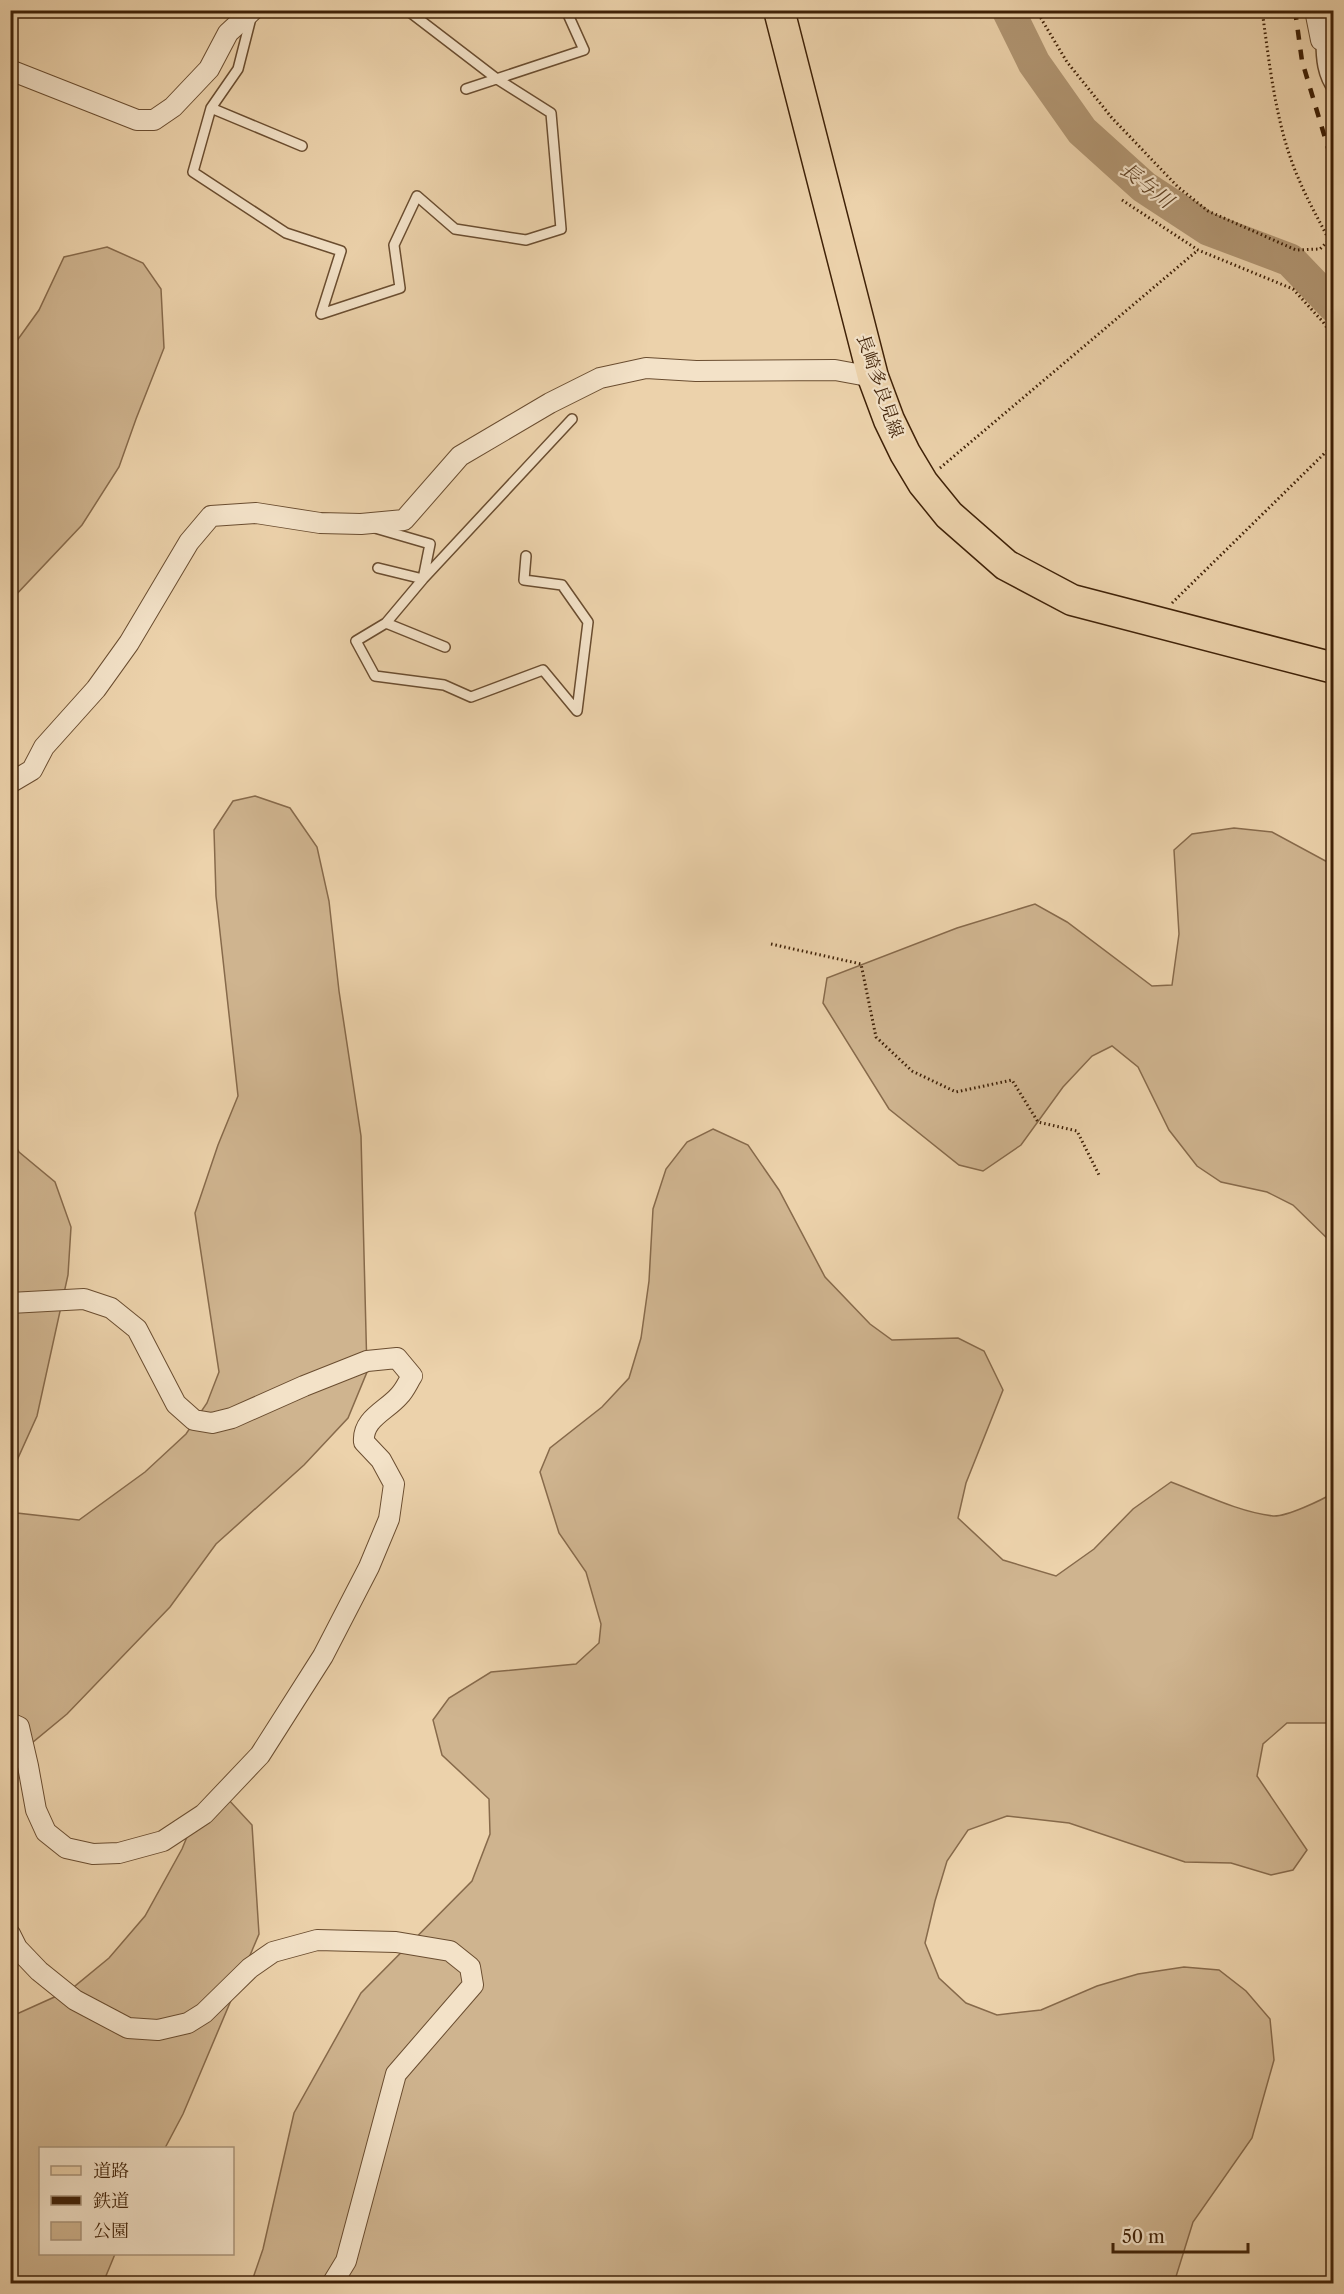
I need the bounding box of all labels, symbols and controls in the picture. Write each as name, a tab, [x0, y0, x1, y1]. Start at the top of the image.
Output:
water label: 長与川	[1116, 157, 1180, 214]
street label: 長崎多良見線	[852, 331, 908, 441]
legend	[39, 2147, 234, 2255]
text: 道路	[93, 2160, 129, 2182]
text: 鉄道	[93, 2190, 129, 2212]
scale bar	[1113, 2216, 1248, 2254]
text: 公園	[93, 2220, 129, 2242]
text: 50 m	[1122, 2226, 1165, 2248]

